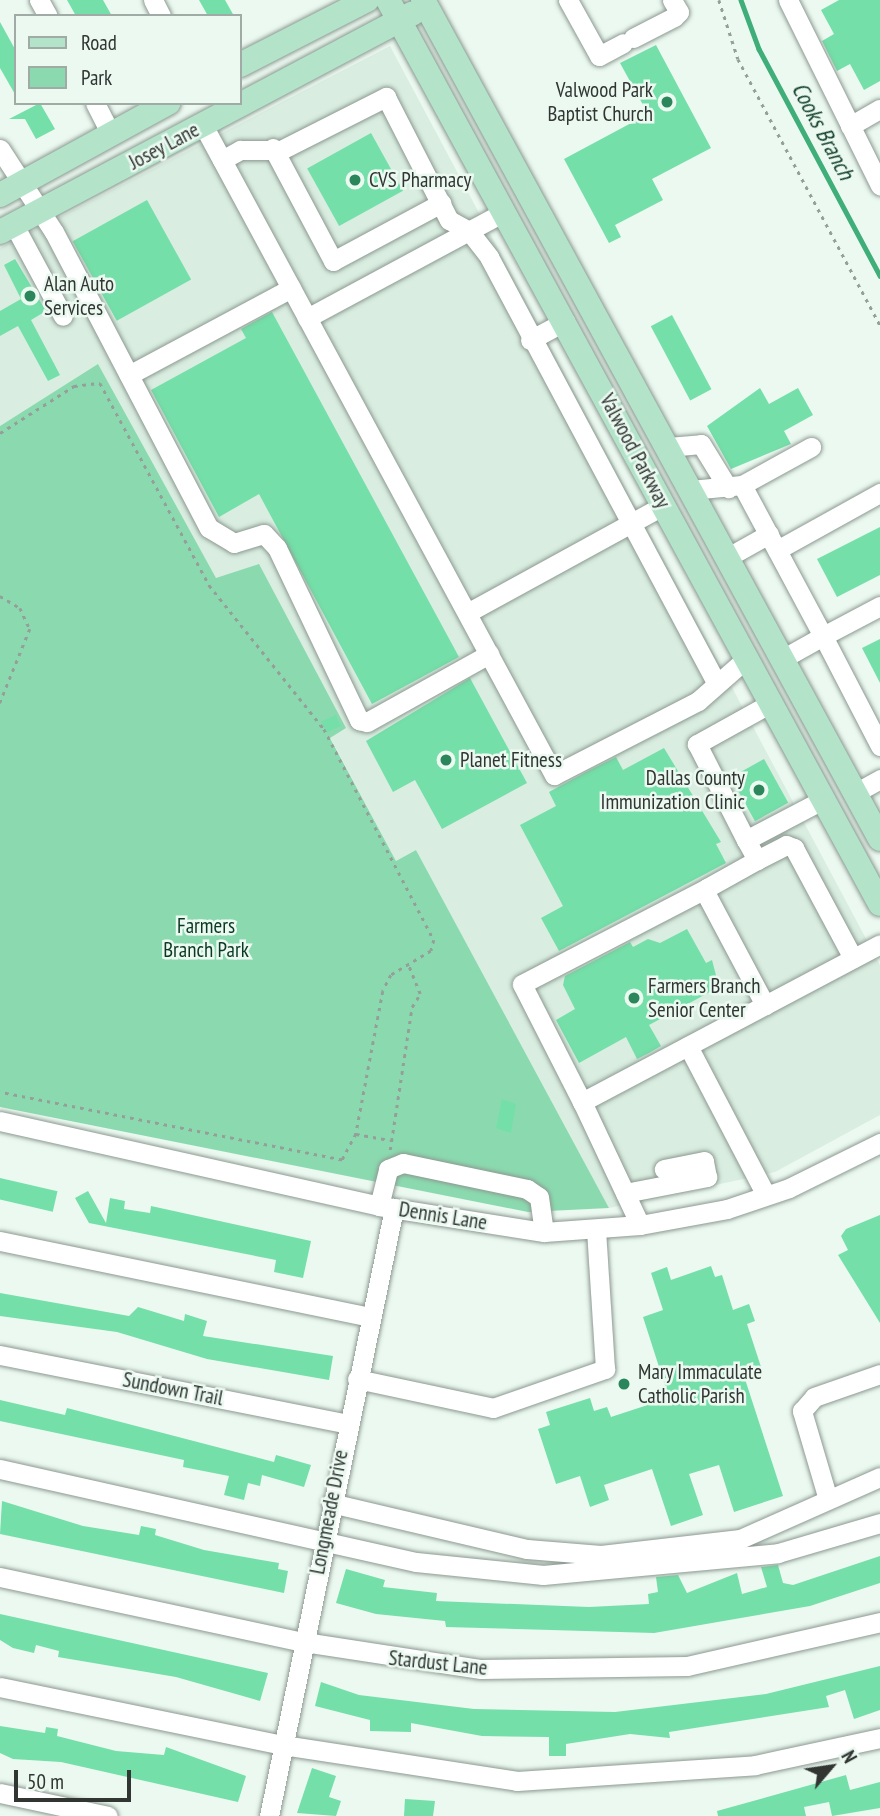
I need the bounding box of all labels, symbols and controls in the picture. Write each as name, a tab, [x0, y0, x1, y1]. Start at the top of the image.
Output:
legend	[14, 14, 242, 105]
text: Road	[81, 29, 117, 56]
text: Park	[81, 64, 112, 91]
place label: Valwood Park Baptist Church	[547, 77, 653, 127]
water label: Cooks Branch	[786, 78, 860, 184]
marker: Valwood Park Baptist Church	[659, 94, 675, 110]
street label: Josey Lane	[124, 117, 204, 175]
place label: CVS Pharmacy	[369, 167, 471, 193]
marker: CVS Pharmacy	[347, 172, 363, 188]
place label: Alan Auto Services	[44, 271, 115, 321]
marker: Alan Auto Services	[22, 288, 38, 304]
street label: Valwood Parkway	[594, 389, 676, 513]
place label: Planet Fitness	[460, 747, 562, 773]
marker: Planet Fitness	[438, 752, 454, 768]
place label: Dallas County Immunization Clinic	[601, 765, 745, 815]
marker: Dallas County Immunization Clinic	[751, 782, 767, 798]
park label: Farmers Branch Park	[163, 913, 249, 963]
place label: Farmers Branch Senior Center	[648, 973, 760, 1023]
marker: Farmers Branch Senior Center	[626, 990, 642, 1006]
street label: Dennis Lane	[397, 1197, 489, 1235]
place label: Mary Immaculate Catholic Parish	[638, 1359, 763, 1409]
street label: Sundown Trail	[120, 1367, 226, 1411]
marker: Mary Immaculate Catholic Parish	[616, 1376, 632, 1392]
street label: Longmeade Drive	[305, 1448, 353, 1576]
street label: Stardust Lane	[387, 1645, 489, 1681]
north arrow	[796, 1732, 866, 1802]
text: N	[836, 1747, 862, 1767]
scale bar	[18, 1756, 135, 1800]
text: 50 m	[27, 1768, 64, 1795]

